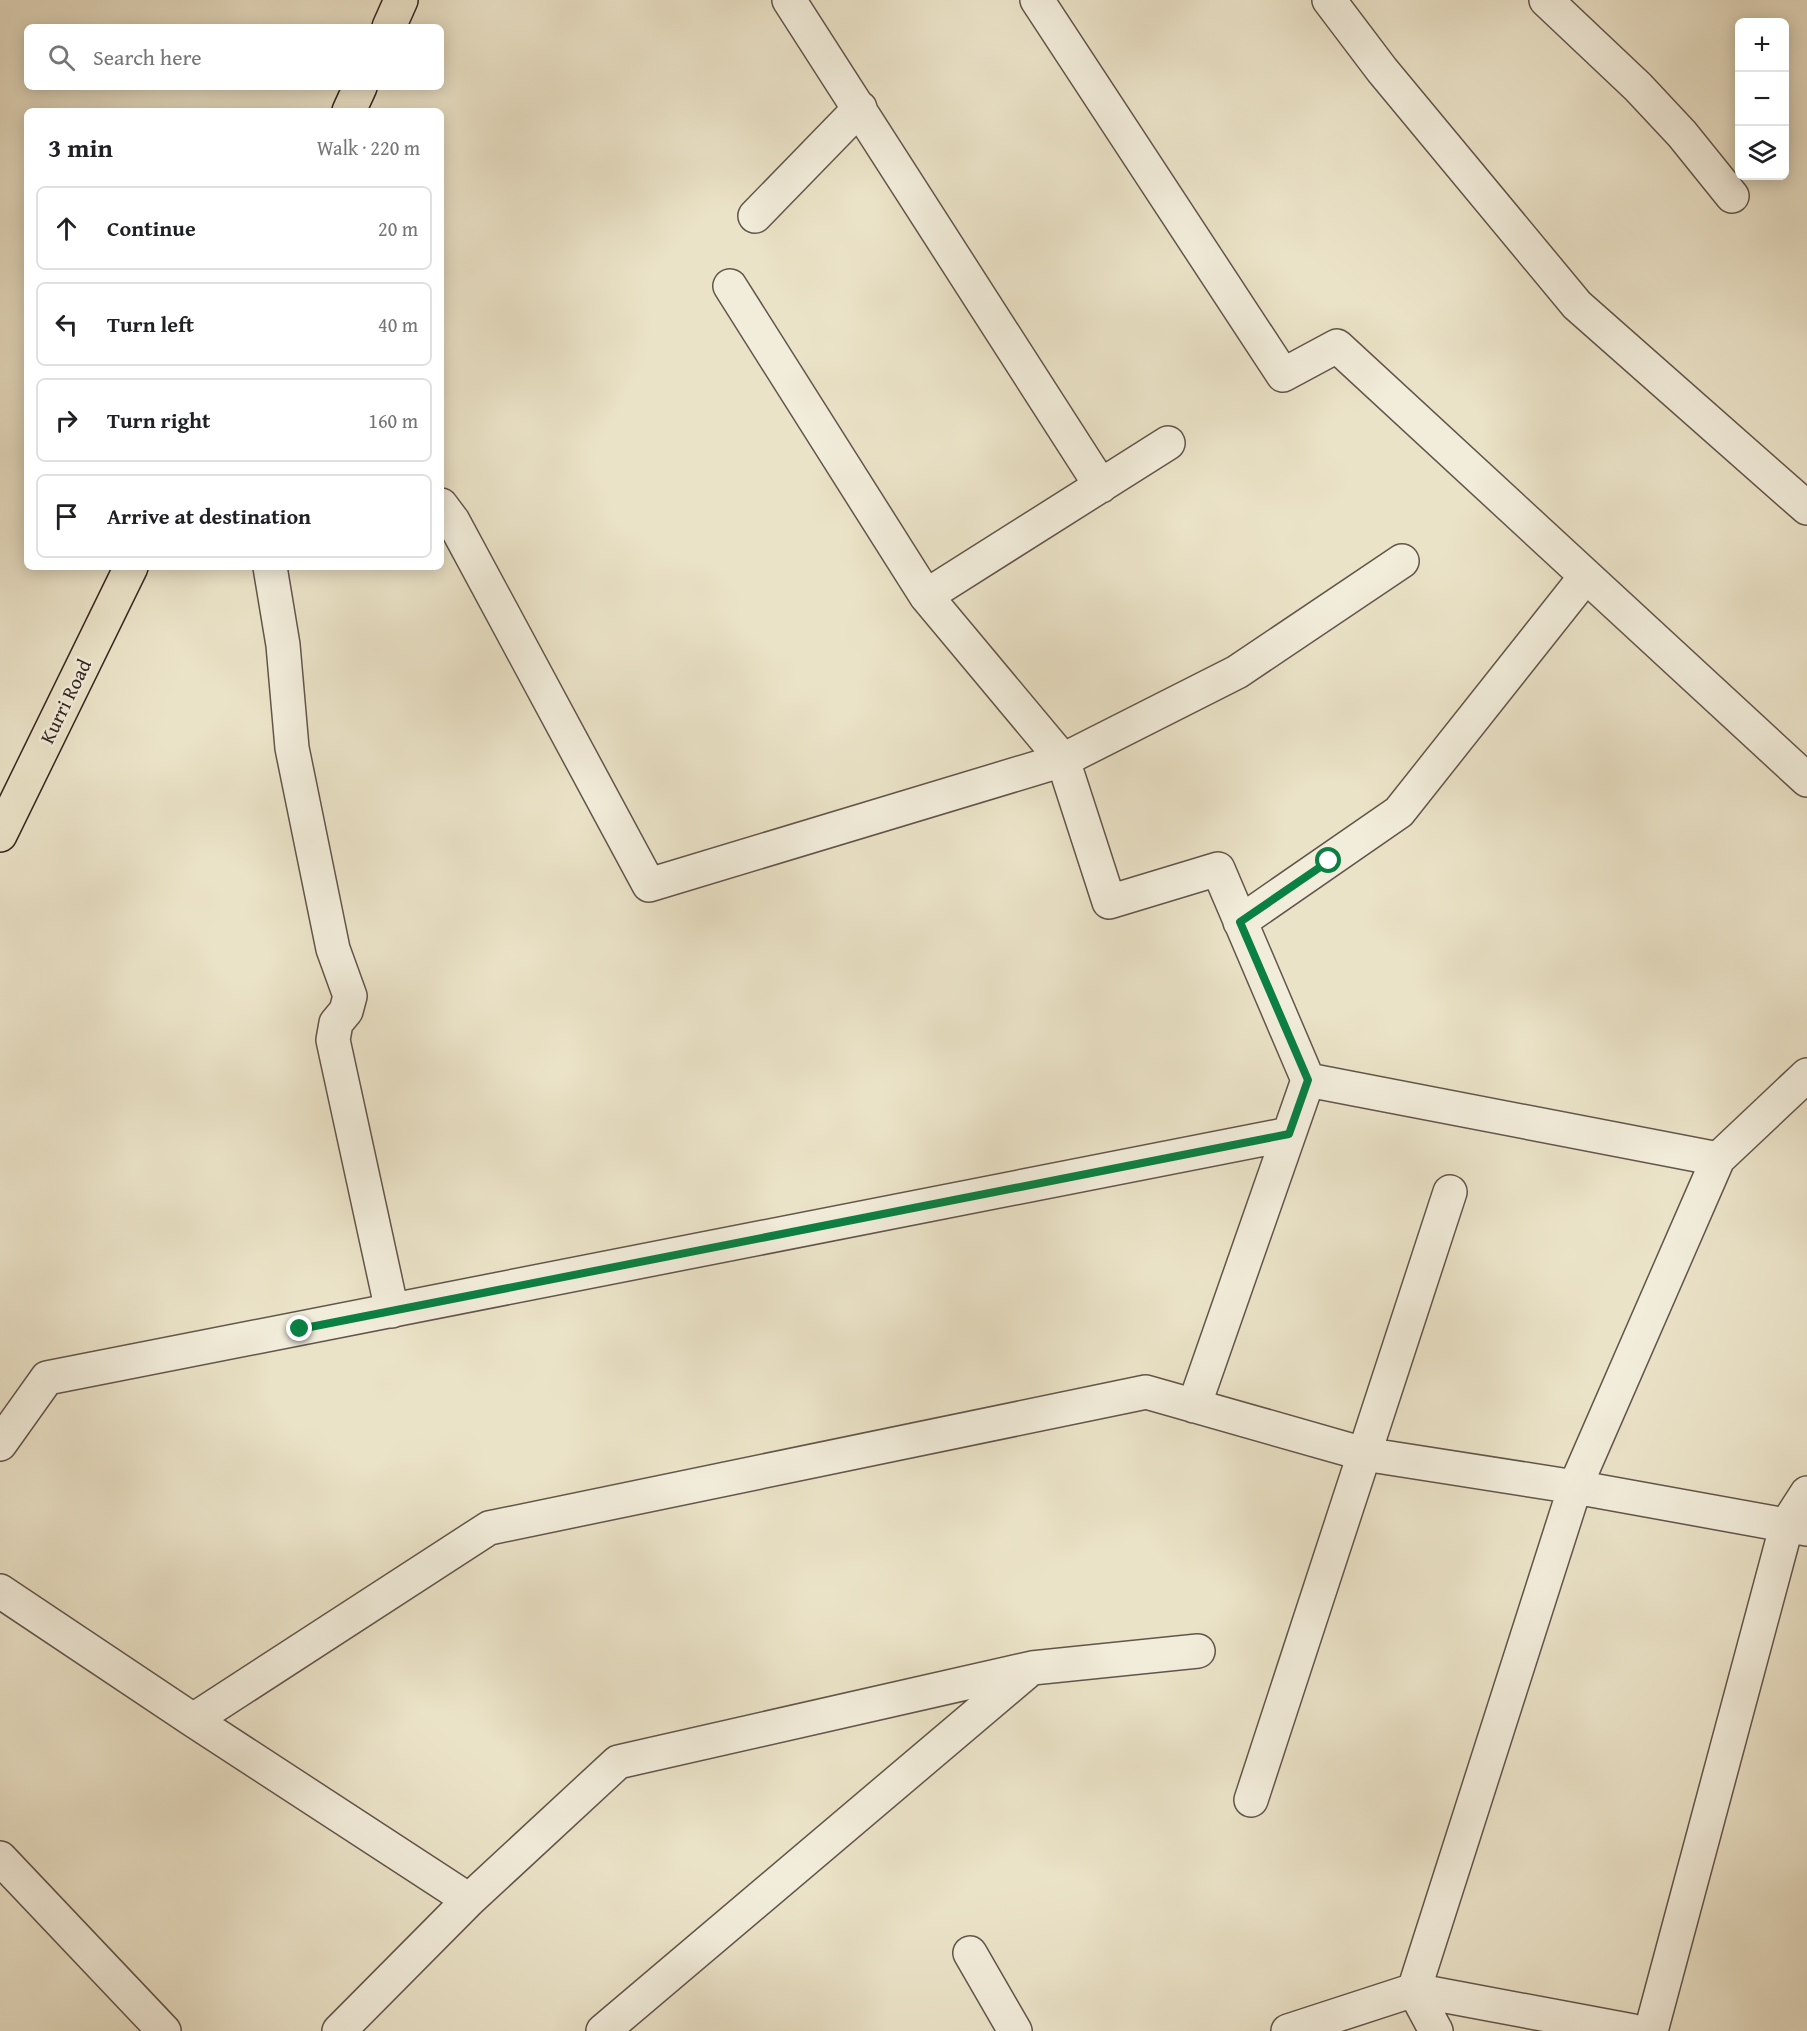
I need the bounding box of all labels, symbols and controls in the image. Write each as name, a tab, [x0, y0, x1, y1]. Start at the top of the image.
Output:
map controls	[1735, 18, 1789, 180]
button: +	[1735, 18, 1789, 72]
search box	[24, 24, 444, 90]
icon: search	[45, 41, 78, 74]
text: Search here	[93, 41, 202, 73]
button: −	[1735, 72, 1789, 126]
button: layers	[1735, 126, 1789, 180]
text: 3 min	[48, 128, 113, 167]
text: Walk · 220 m	[317, 133, 420, 162]
icon: ahead	[50, 212, 83, 245]
text: Continue	[107, 212, 196, 244]
text: 20 m	[378, 214, 418, 243]
icon: left	[50, 308, 83, 341]
text: Turn left	[107, 308, 194, 340]
text: 40 m	[378, 310, 418, 339]
icon: right	[50, 404, 83, 437]
text: Turn right	[107, 404, 210, 436]
text: 160 m	[368, 406, 418, 435]
icon: arrive	[50, 500, 83, 533]
text: Arrive at destination	[107, 500, 311, 532]
street label: Kurri Road	[32, 653, 98, 748]
route start	[1315, 847, 1341, 873]
route end	[286, 1315, 312, 1341]

